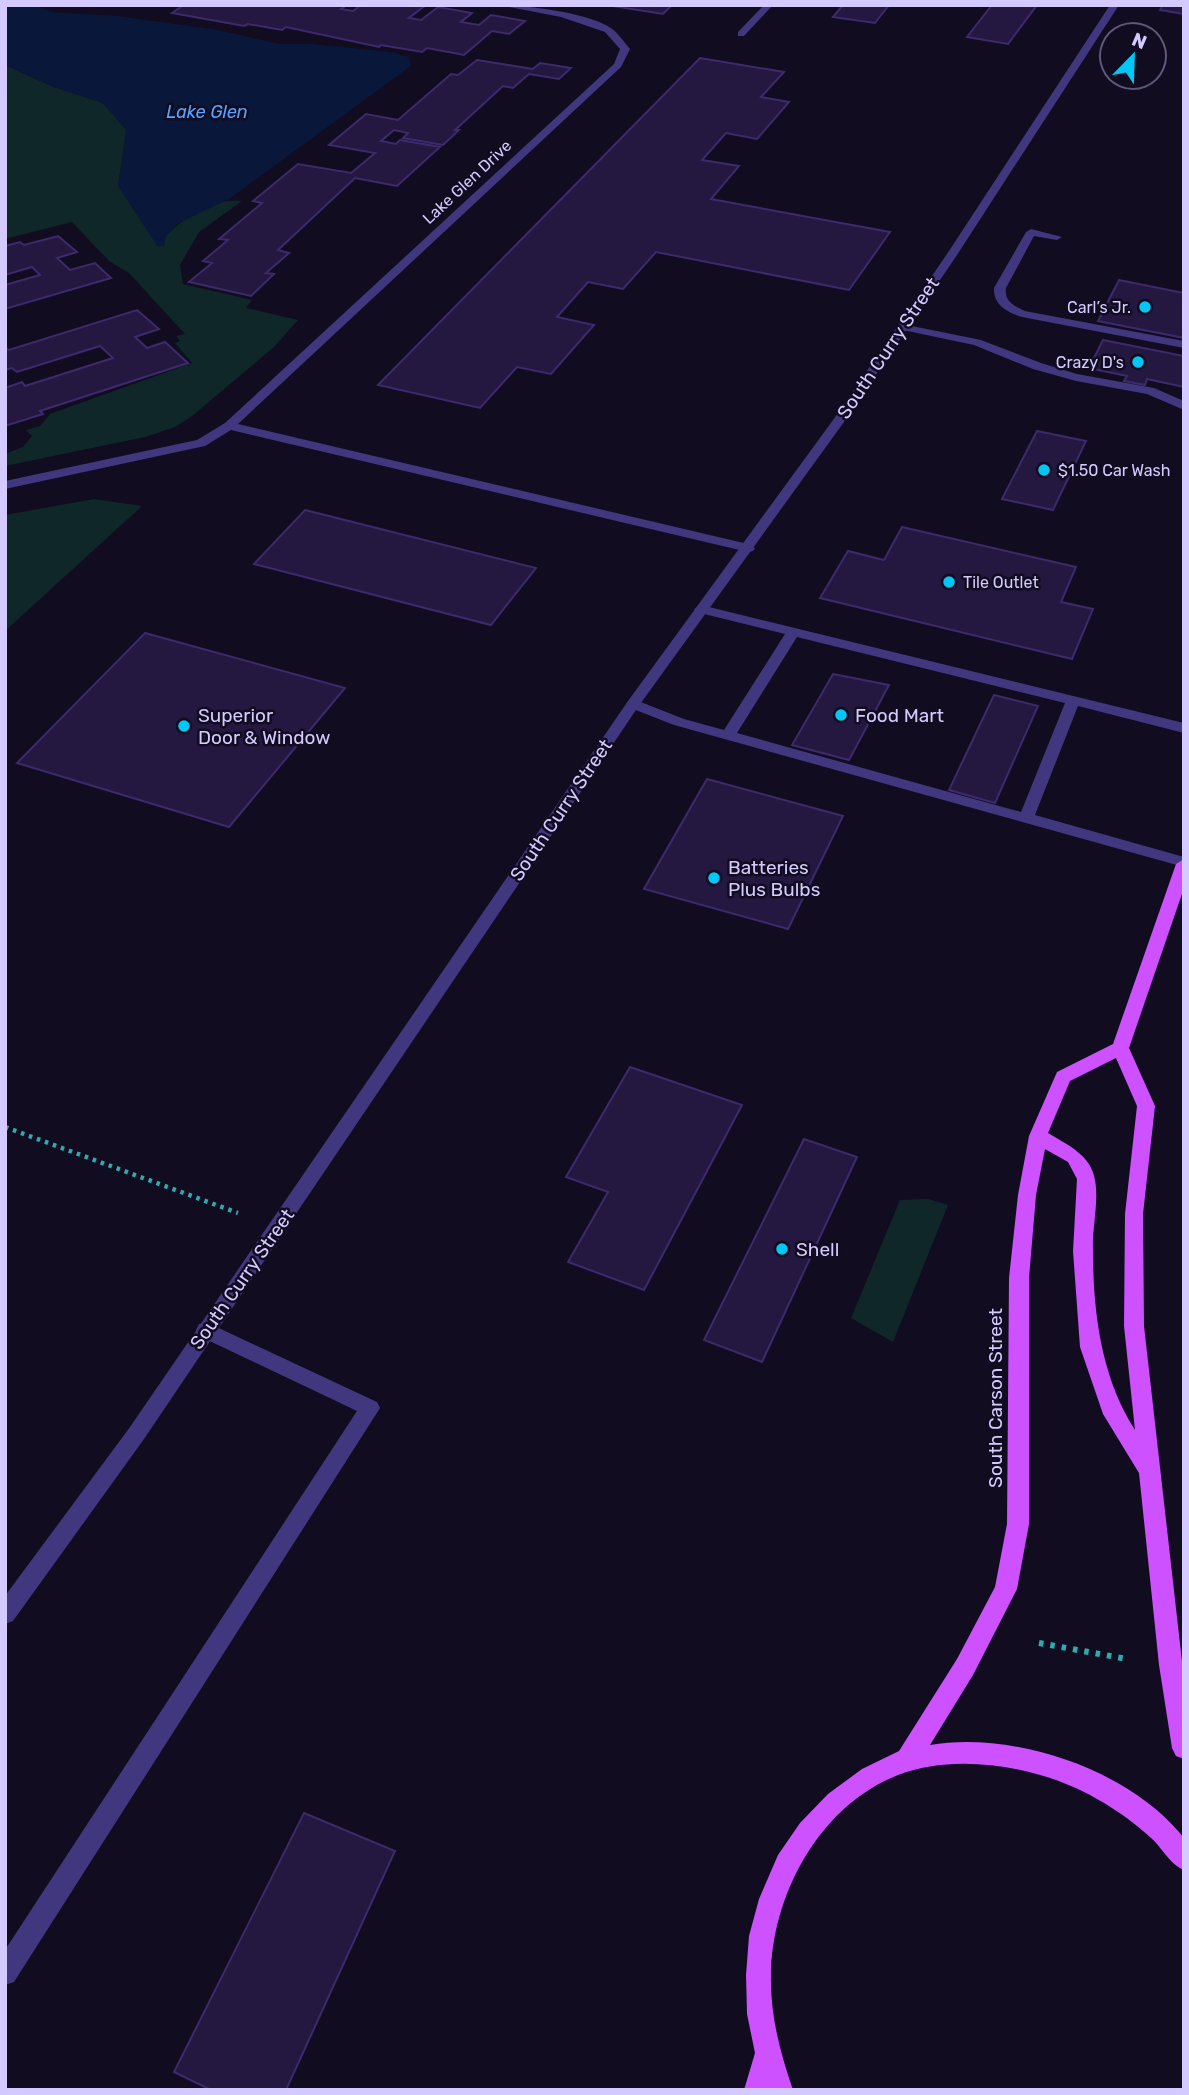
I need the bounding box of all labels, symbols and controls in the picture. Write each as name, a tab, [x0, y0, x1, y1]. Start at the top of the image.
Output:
north arrow	[1098, 21, 1168, 91]
text: N	[1129, 28, 1150, 54]
water label: Lake Glen	[166, 101, 248, 123]
street label: Lake Glen Drive	[419, 136, 515, 228]
street label: South Curry Street	[832, 272, 944, 423]
place label: Carl’s Jr.	[1067, 298, 1131, 317]
marker: Carl’s Jr.	[1137, 299, 1153, 315]
place label: Crazy D's	[1056, 353, 1124, 372]
marker: Crazy D's	[1130, 354, 1146, 370]
place label: $1.50 Car Wash	[1058, 461, 1170, 480]
marker: $1.50 Car Wash	[1036, 462, 1052, 478]
place label: Tile Outlet	[963, 573, 1039, 592]
marker: Tile Outlet	[941, 574, 957, 590]
place label: Superior Door & Window	[198, 704, 330, 749]
place label: Food Mart	[855, 704, 944, 727]
marker: Food Mart	[833, 707, 849, 723]
marker: Superior Door & Window	[176, 718, 192, 734]
street label: South Curry Street	[505, 734, 617, 885]
place label: Batteries Plus Bulbs	[728, 856, 820, 901]
marker: Batteries Plus Bulbs	[706, 870, 722, 886]
street label: South Curry Street	[185, 1204, 299, 1354]
place label: Shell	[796, 1238, 839, 1261]
marker: Shell	[774, 1241, 790, 1257]
street label: South Carson Street	[984, 1307, 1007, 1488]

